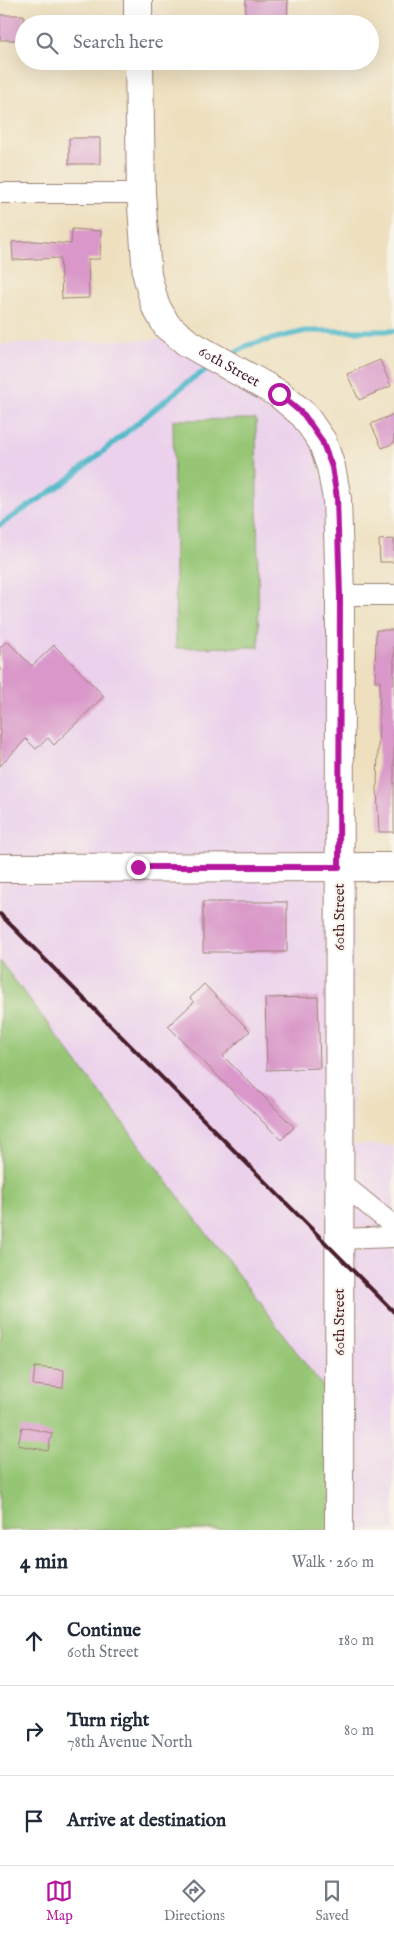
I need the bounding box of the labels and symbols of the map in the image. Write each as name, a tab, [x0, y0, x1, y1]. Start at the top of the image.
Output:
street label: 60th Street	[195, 341, 264, 391]
route start	[268, 383, 291, 406]
route end	[127, 856, 150, 879]
street label: 60th Street	[330, 883, 349, 951]
street label: 60th Street	[330, 1288, 349, 1356]

